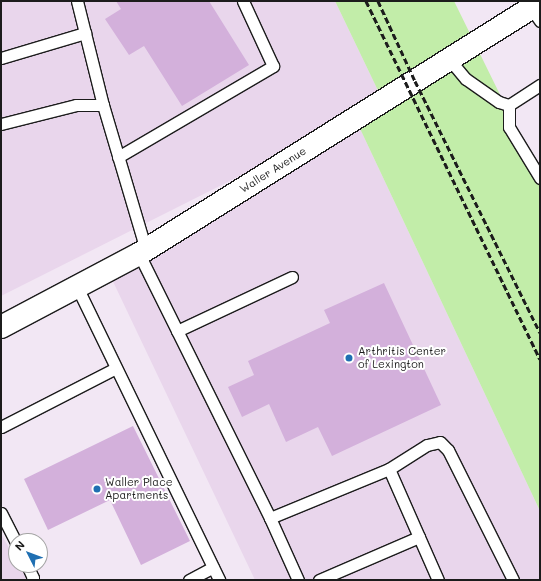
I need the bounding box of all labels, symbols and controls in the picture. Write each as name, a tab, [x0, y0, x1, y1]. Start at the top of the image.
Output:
street label: Waller Avenue	[237, 144, 309, 196]
place label: Arthritis Center of Lexington	[358, 345, 446, 371]
marker: Arthritis Center of Lexington	[343, 352, 355, 364]
place label: Waller Place Apartments	[105, 476, 172, 502]
marker: Waller Place Apartments	[92, 484, 102, 494]
north arrow	[8, 533, 48, 573]
text: N	[11, 537, 28, 553]

